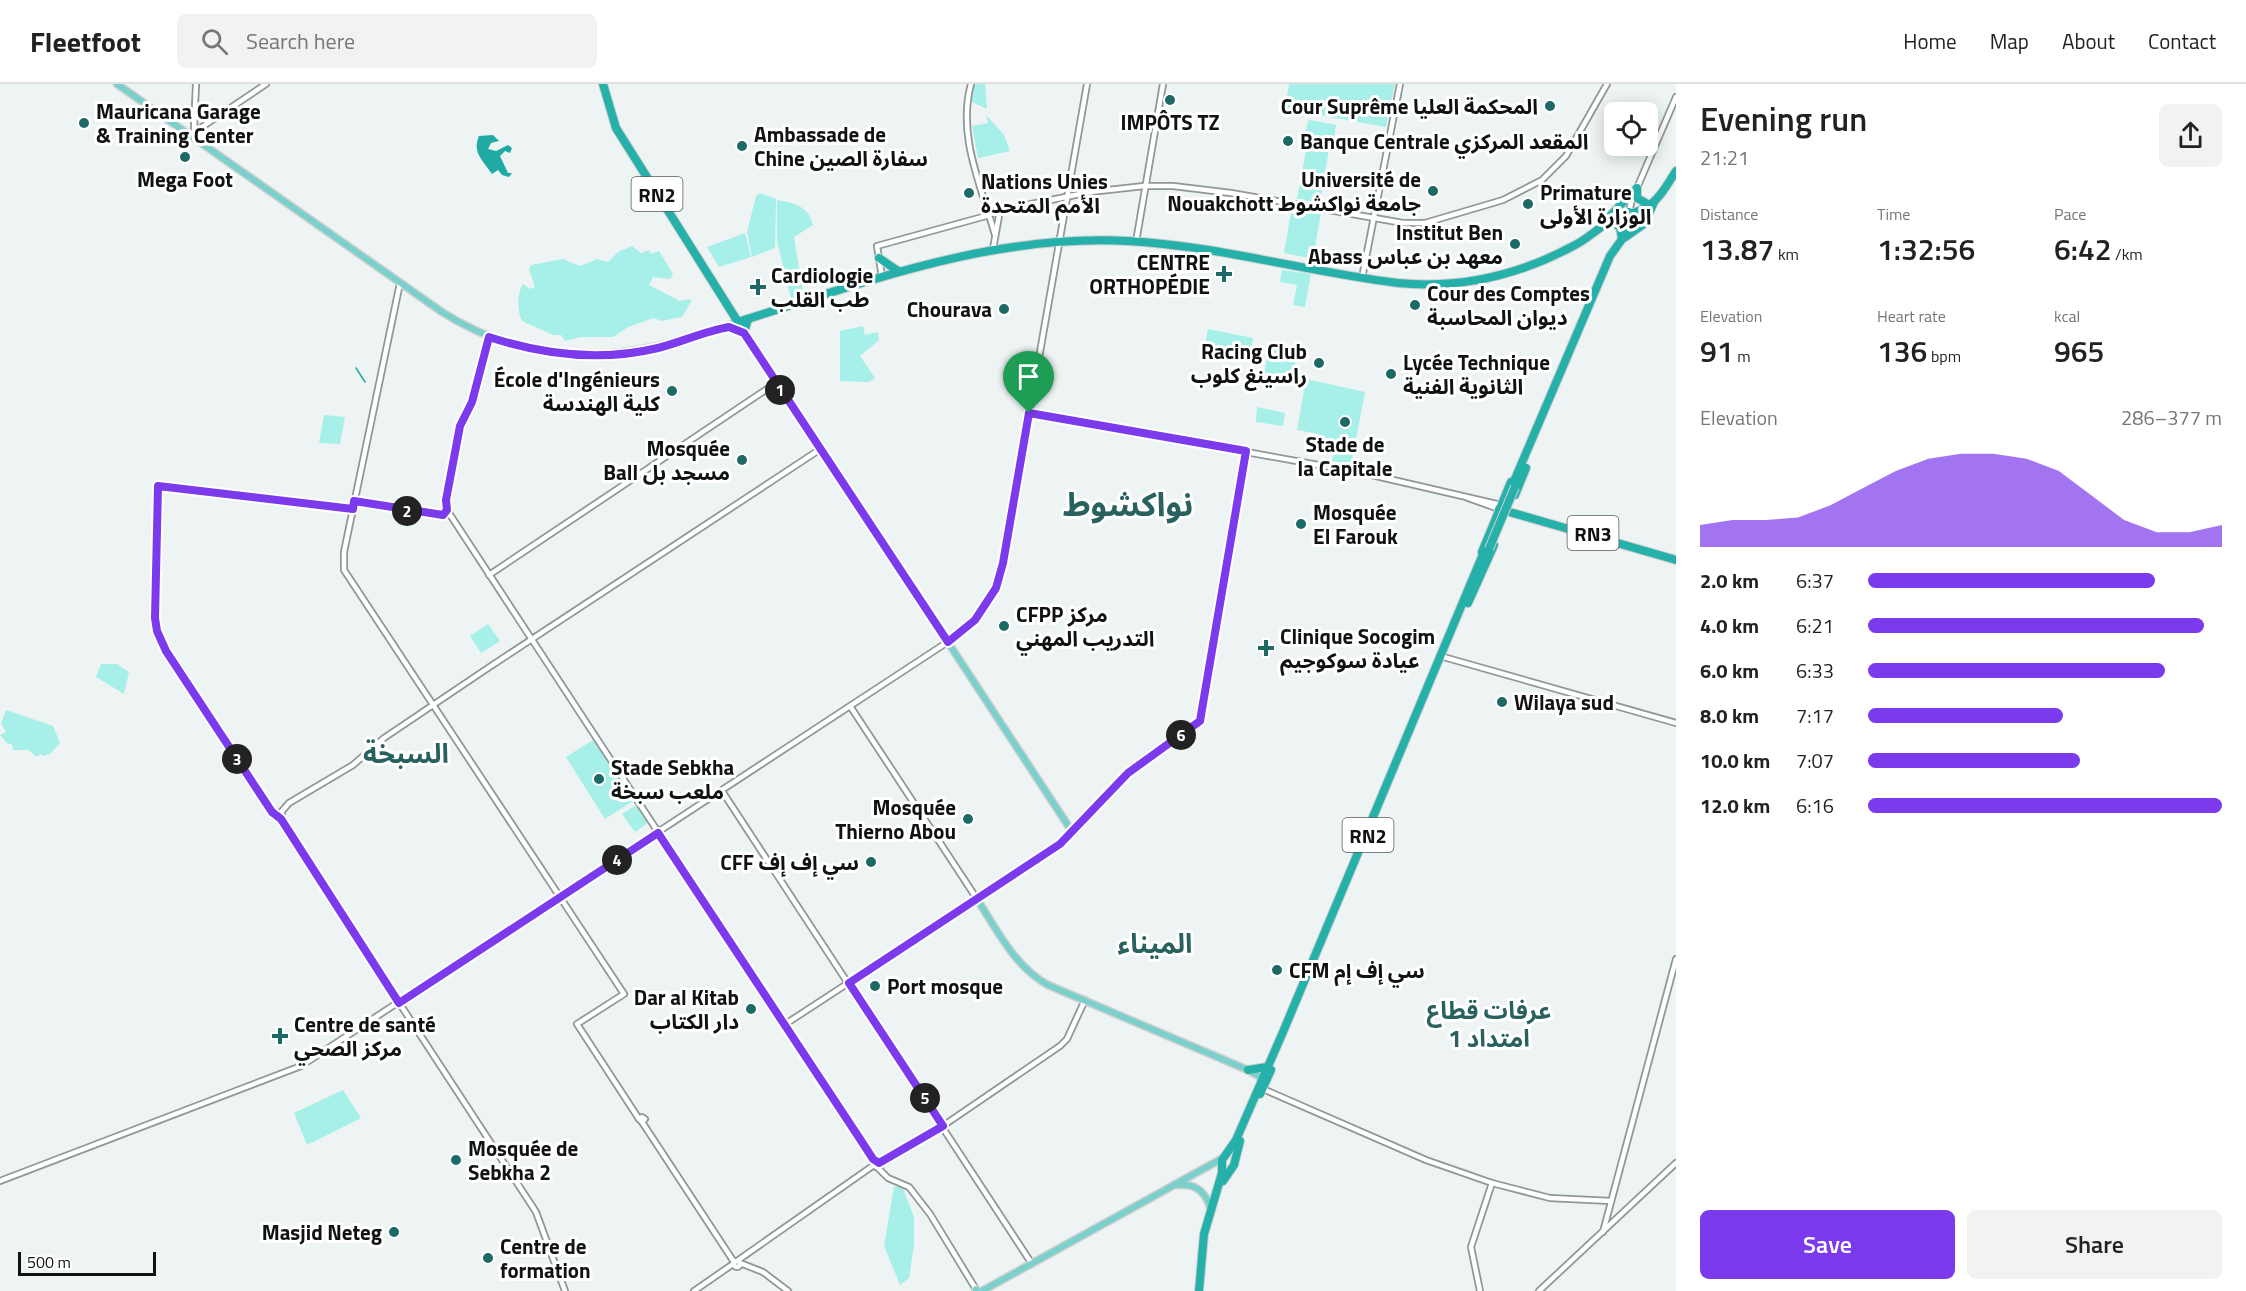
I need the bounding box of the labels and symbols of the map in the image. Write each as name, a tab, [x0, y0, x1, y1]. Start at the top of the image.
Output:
place label: Cour Suprême المحكمة العليا	[1281, 90, 1538, 122]
marker: IMPÔTS TZ	[1163, 93, 1177, 107]
place label: Mauricana Garage & Training Center	[96, 95, 261, 151]
marker: Cour Suprême المحكمة العليا	[1543, 99, 1557, 113]
place label: IMPÔTS TZ	[1120, 106, 1220, 138]
marker: Mauricana Garage & Training Center	[77, 116, 91, 130]
place label: Ambassade de Chine سفارة الصين	[754, 118, 928, 174]
place label: Banque Centrale المقعد المركزي	[1300, 125, 1589, 159]
marker: Banque Centrale المقعد المركزي	[1281, 134, 1295, 148]
marker: Ambassade de Chine سفارة الصين	[735, 139, 749, 153]
marker: Mega Foot	[178, 150, 192, 164]
place label: Mega Foot	[137, 163, 233, 195]
place label: Université de Nouakchott جامعة نواكشوط	[1167, 163, 1421, 219]
place label: Nations Unies الأمم المتحدة	[981, 165, 1108, 221]
place label: Primature الوزارة الأولى	[1540, 176, 1652, 232]
road number: RN2	[632, 177, 682, 211]
marker: Université de Nouakchott جامعة نواكشوط	[1426, 184, 1440, 198]
marker: Nations Unies الأمم المتحدة	[962, 186, 976, 200]
marker: Primature الوزارة الأولى	[1521, 197, 1535, 211]
place label: Institut Ben Abass معهد بن عباس	[1308, 216, 1503, 272]
marker: Institut Ben Abass معهد بن عباس	[1508, 237, 1522, 251]
place label: CENTRE ORTHOPÉDIE	[1089, 246, 1210, 302]
place label: Cardiologie طب القلب	[771, 259, 873, 315]
marker: CENTRE ORTHOPÉDIE	[1215, 265, 1233, 283]
place label: Cour des Comptes ديوان المحاسبة	[1427, 277, 1590, 333]
marker: Cardiologie طب القلب	[749, 278, 767, 296]
place label: Chourava	[907, 293, 992, 325]
marker: Cour des Comptes ديوان المحاسبة	[1408, 298, 1422, 312]
marker: Chourava	[997, 302, 1011, 316]
place label: Racing Club راسينغ كلوب	[1191, 335, 1307, 391]
place label: Lycée Technique الثانوية الفنية	[1403, 346, 1550, 402]
pin	[1003, 351, 1054, 413]
marker: Racing Club راسينغ كلوب	[1312, 356, 1326, 370]
place label: École d'Ingénieurs كلية الهندسة	[494, 363, 660, 419]
marker: Lycée Technique الثانوية الفنية	[1384, 367, 1398, 381]
pin: 1	[765, 375, 795, 405]
marker: École d'Ingénieurs كلية الهندسة	[665, 384, 679, 398]
marker: Stade de la Capitale	[1338, 415, 1352, 429]
place label: Stade de la Capitale	[1298, 428, 1392, 484]
place label: Mosquée Ball مسجد بل	[603, 432, 730, 488]
marker: Mosquée Ball مسجد بل	[735, 453, 749, 467]
district label: نواكشوط	[1063, 479, 1193, 529]
pin: 2	[392, 496, 422, 526]
place label: Mosquée El Farouk	[1313, 496, 1398, 552]
road number: RN3	[1568, 516, 1618, 550]
marker: Mosquée El Farouk	[1294, 517, 1308, 531]
place label: CFPP مركز التدريب المهني	[1016, 598, 1155, 656]
marker: CFPP مركز التدريب المهني	[997, 619, 1011, 633]
place label: Clinique Socogim عيادة سوكوجيم	[1280, 620, 1435, 676]
marker: Clinique Socogim عيادة سوكوجيم	[1257, 639, 1275, 657]
place label: Wilaya sud	[1514, 686, 1614, 718]
marker: Wilaya sud	[1495, 695, 1509, 709]
pin: 6	[1166, 720, 1196, 750]
district label: السبخة	[363, 732, 449, 773]
pin: 3	[222, 744, 252, 774]
place label: Stade Sebkha ملعب سبخة	[611, 751, 735, 807]
marker: Stade Sebkha ملعب سبخة	[592, 772, 606, 786]
place label: Mosquée Thierno Abou	[835, 791, 956, 847]
marker: Mosquée Thierno Abou	[961, 812, 975, 826]
road number: RN2	[1342, 818, 1394, 852]
pin: 4	[602, 845, 632, 875]
place label: CFF سي إف إف	[720, 846, 859, 880]
marker: CFF سي إف إف	[864, 855, 878, 869]
district label: الميناء	[1118, 922, 1192, 963]
place label: CFM سي إف إم	[1289, 954, 1425, 988]
marker: CFM سي إف إم	[1270, 963, 1284, 977]
place label: Port mosque	[887, 970, 1003, 1002]
marker: Port mosque	[868, 979, 882, 993]
place label: Dar al Kitab دار الكتاب	[634, 981, 739, 1037]
district label: عرفات قطاع 1 امتداد	[1427, 992, 1551, 1056]
marker: Dar al Kitab دار الكتاب	[744, 1002, 758, 1016]
place label: Centre de santé مركز الصحي	[294, 1008, 436, 1066]
marker: Centre de santé مركز الصحي	[271, 1027, 289, 1045]
pin: 5	[910, 1083, 940, 1113]
place label: Mosquée de Sebkha 2	[468, 1132, 578, 1188]
marker: Mosquée de Sebkha 2	[449, 1153, 463, 1167]
place label: Masjid Neteg	[262, 1216, 382, 1248]
marker: Masjid Neteg	[387, 1225, 401, 1239]
place label: Centre de formation	[500, 1230, 591, 1286]
scale bar	[18, 1249, 156, 1276]
marker: Centre de formation	[481, 1251, 495, 1265]

